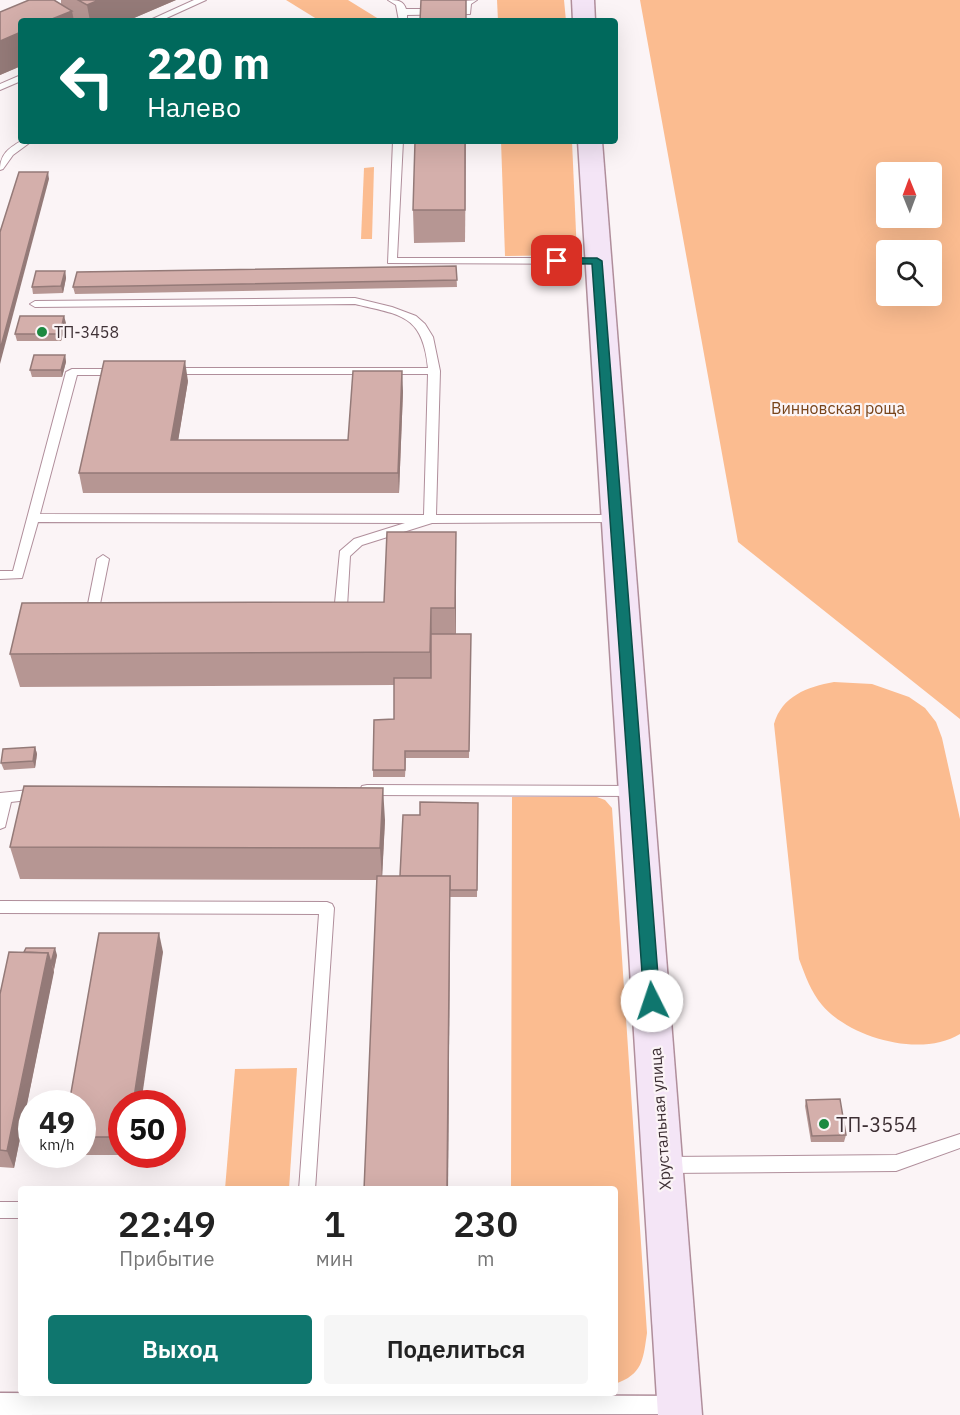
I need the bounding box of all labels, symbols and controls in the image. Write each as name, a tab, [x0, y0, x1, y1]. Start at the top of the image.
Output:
text: 220 m	[147, 36, 270, 91]
icon: left	[48, 42, 126, 120]
text: Налево	[147, 89, 241, 124]
north arrow	[876, 162, 942, 228]
map controls	[876, 162, 942, 306]
pin	[531, 235, 582, 286]
button: search	[876, 240, 942, 306]
icon: arrive	[540, 244, 573, 277]
place label: ТП-3458	[54, 322, 119, 342]
marker: ТП-3458	[35, 325, 49, 339]
park label: Винновская роща	[771, 398, 906, 418]
position arrow	[620, 969, 684, 1033]
street label: Хрустальная улица	[645, 1047, 675, 1191]
speed limit sign: 50	[108, 1090, 186, 1168]
text: 49	[39, 1102, 75, 1141]
place label: ТП-3554	[836, 1111, 917, 1138]
marker: ТП-3554	[817, 1117, 831, 1131]
text: km/h	[39, 1135, 75, 1154]
text: 22:49	[118, 1200, 216, 1247]
text: 1	[324, 1200, 345, 1247]
text: 230	[453, 1200, 518, 1247]
text: Прибытие	[119, 1245, 214, 1272]
text: мин	[316, 1245, 353, 1272]
text: m	[477, 1245, 494, 1272]
button: Выход	[48, 1315, 312, 1384]
button: Поделиться	[324, 1315, 588, 1384]

